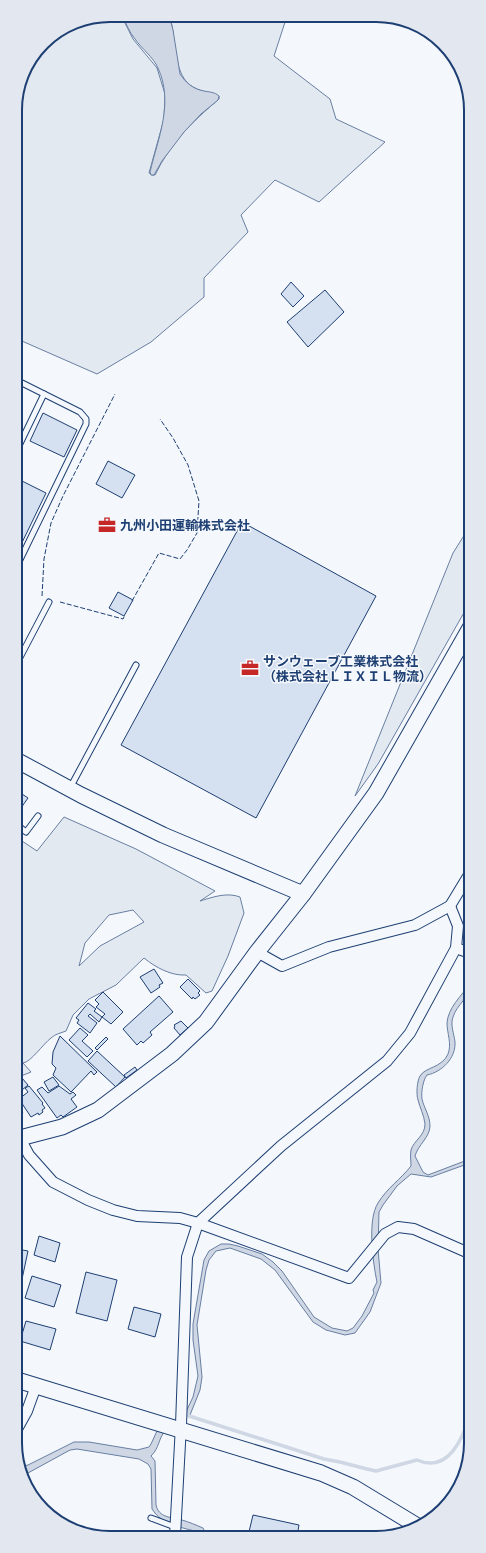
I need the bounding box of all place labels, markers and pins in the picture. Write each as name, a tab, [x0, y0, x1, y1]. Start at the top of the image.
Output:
office icon: 九州小田運輸株式会社	[97, 515, 117, 535]
place label: 九州小田運輸株式会社	[120, 518, 250, 533]
place label: サンウェーブ工業株式会社 （株式会社ＬＩＸＩＬ物流）	[263, 654, 432, 684]
office icon: サンウェーブ工業株式会社 （株式会社ＬＩＸＩＬ物流）	[240, 658, 260, 678]

